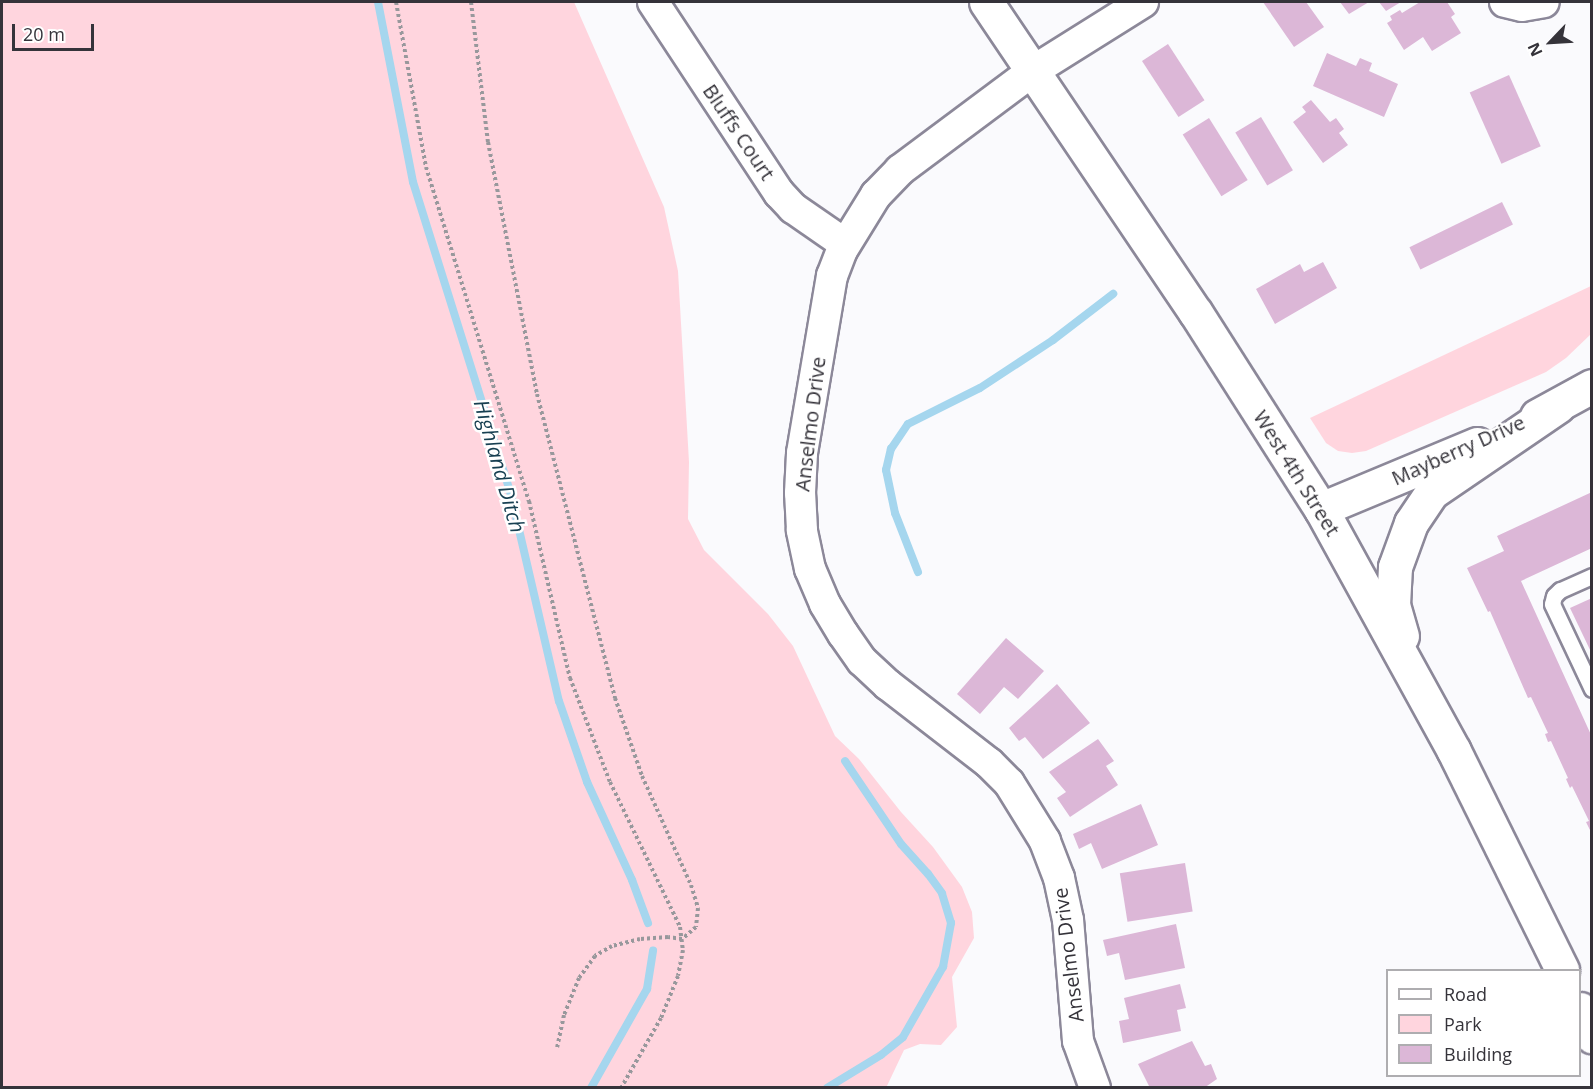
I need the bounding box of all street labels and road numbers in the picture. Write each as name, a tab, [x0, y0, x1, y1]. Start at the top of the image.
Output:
street label: Bluffs Court	[698, 79, 780, 185]
street label: Anselmo Drive	[790, 355, 830, 493]
street label: West 4th Street	[1249, 406, 1345, 540]
street label: Mayberry Drive	[1388, 410, 1528, 490]
street label: Anselmo Drive	[1048, 886, 1088, 1024]

